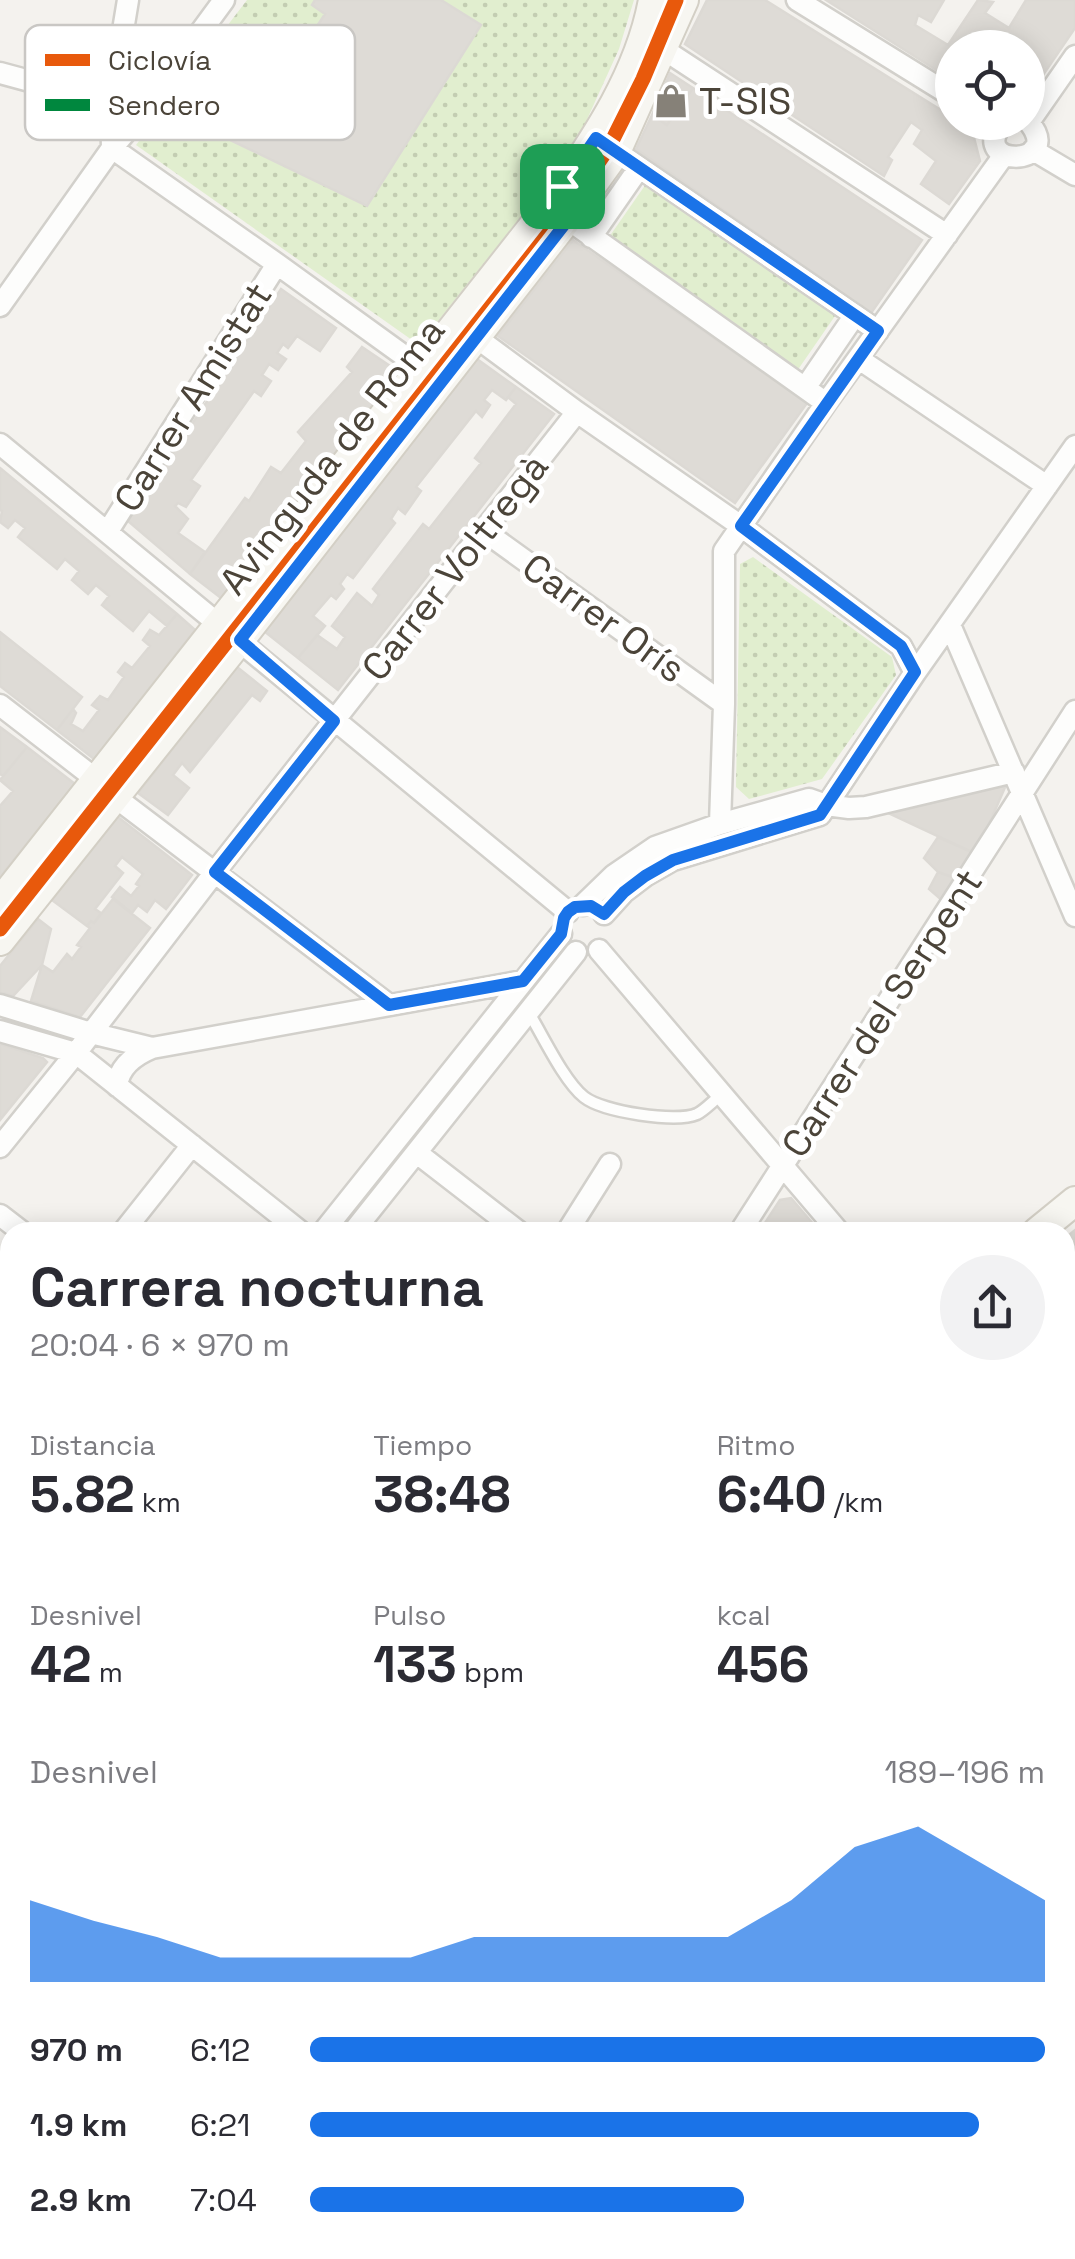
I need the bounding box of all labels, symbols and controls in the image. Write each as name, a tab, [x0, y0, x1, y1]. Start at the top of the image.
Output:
legend	[25, 25, 355, 140]
map controls	[935, 30, 1045, 140]
button: locate	[935, 30, 1045, 140]
text: Ciclovía	[108, 42, 211, 78]
place label: T-SIS	[699, 77, 791, 125]
shop icon: T-SIS	[652, 82, 690, 120]
text: Sendero	[108, 87, 221, 123]
pin	[520, 144, 605, 229]
icon: arrive	[535, 159, 590, 214]
street label: Carrer Amistat	[103, 273, 283, 521]
street label: Avinguda de Roma	[209, 308, 455, 604]
street label: Carrer Voltregà	[351, 444, 559, 690]
street label: Carrer Orís	[513, 543, 695, 693]
street label: Carrer del Serpent	[771, 860, 993, 1166]
text: Carrera nocturna	[30, 1252, 484, 1322]
button: share	[940, 1255, 1045, 1360]
text: 20:04 · 6 × 970 m	[30, 1325, 290, 1365]
text: Distancia	[30, 1427, 156, 1463]
text: Tiempo	[373, 1427, 472, 1463]
text: Ritmo	[717, 1427, 795, 1463]
text: 5.82	[30, 1463, 135, 1527]
text: 38:48	[373, 1463, 510, 1527]
text: 6:40	[717, 1463, 827, 1527]
text: km	[135, 1484, 181, 1520]
text: /km	[827, 1484, 883, 1520]
text: Desnivel	[30, 1597, 142, 1633]
text: Pulso	[373, 1597, 446, 1633]
text: kcal	[717, 1597, 771, 1633]
text: 42	[30, 1633, 92, 1697]
text: 133	[373, 1633, 457, 1697]
text: 456	[717, 1633, 809, 1697]
text: m	[92, 1654, 123, 1690]
text: bpm	[457, 1654, 524, 1690]
text: Desnivel	[30, 1752, 158, 1792]
text: 189–196 m	[884, 1752, 1045, 1792]
text: 970 m	[30, 2030, 123, 2070]
text: 6:12	[190, 2030, 250, 2070]
text: 1.9 km	[30, 2105, 127, 2145]
text: 6:21	[190, 2105, 250, 2145]
text: 2.9 km	[30, 2180, 132, 2220]
text: 7:04	[190, 2180, 257, 2220]

